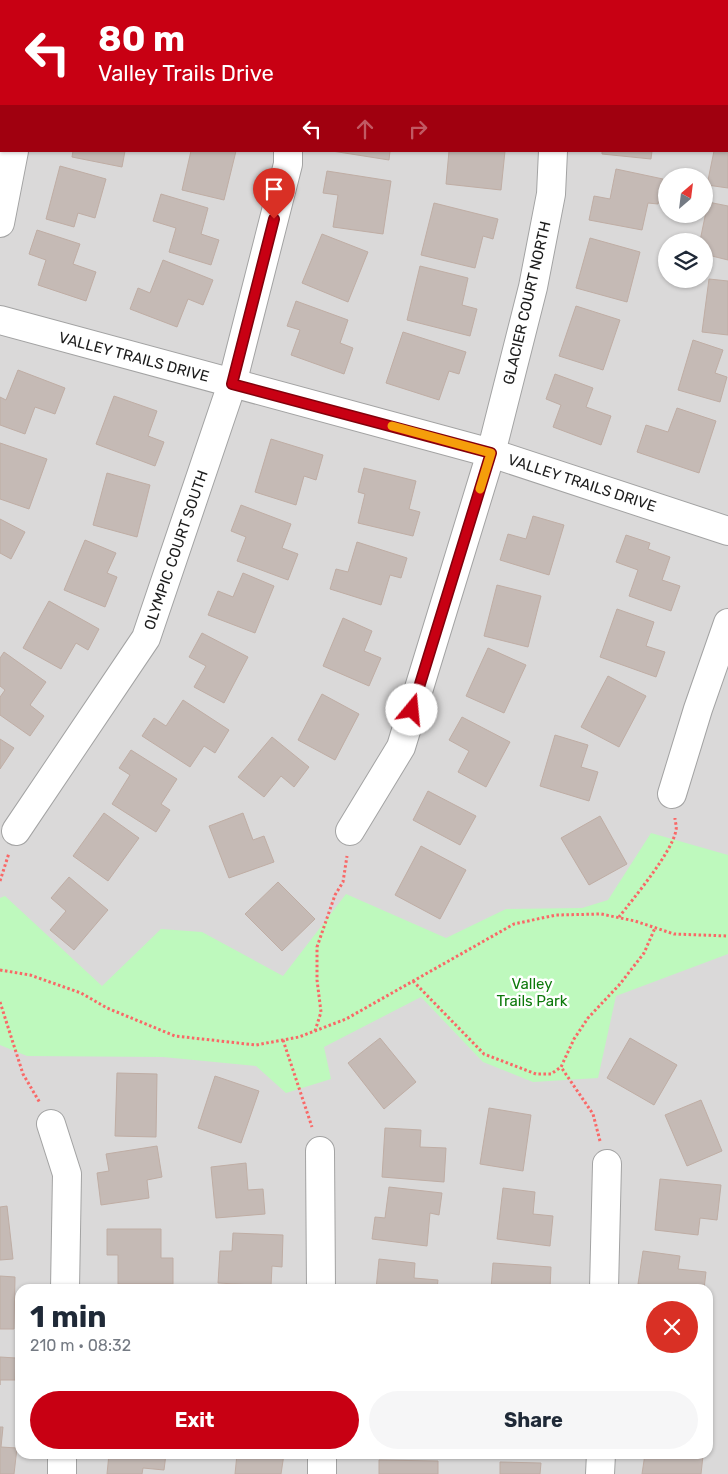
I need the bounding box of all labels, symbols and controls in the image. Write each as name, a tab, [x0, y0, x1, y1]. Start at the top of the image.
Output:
text: 80 m	[98, 18, 185, 60]
icon: left	[15, 20, 80, 85]
text: Valley Trails Drive	[98, 60, 274, 87]
icon: left	[298, 115, 326, 143]
icon: ahead	[351, 115, 379, 143]
icon: right	[404, 115, 432, 143]
pin	[253, 168, 295, 219]
north arrow	[658, 168, 712, 222]
map controls	[658, 168, 713, 288]
icon: arrive	[260, 175, 288, 203]
street label: GLACIER COURT NORTH	[499, 220, 555, 386]
button: layers	[658, 233, 713, 288]
street label: VALLEY TRAILS DRIVE	[57, 328, 211, 386]
street label: VALLEY TRAILS DRIVE	[506, 450, 658, 516]
street label: OLYMPIC COURT SOUTH	[140, 468, 212, 632]
position arrow	[385, 683, 437, 735]
park label: Valley Trails Park	[496, 975, 568, 1010]
text: 1 min	[30, 1299, 107, 1335]
button: close	[646, 1301, 698, 1353]
text: 210 m · 08:32	[30, 1336, 131, 1355]
button: Exit	[30, 1391, 359, 1449]
button: Share	[369, 1391, 698, 1449]

